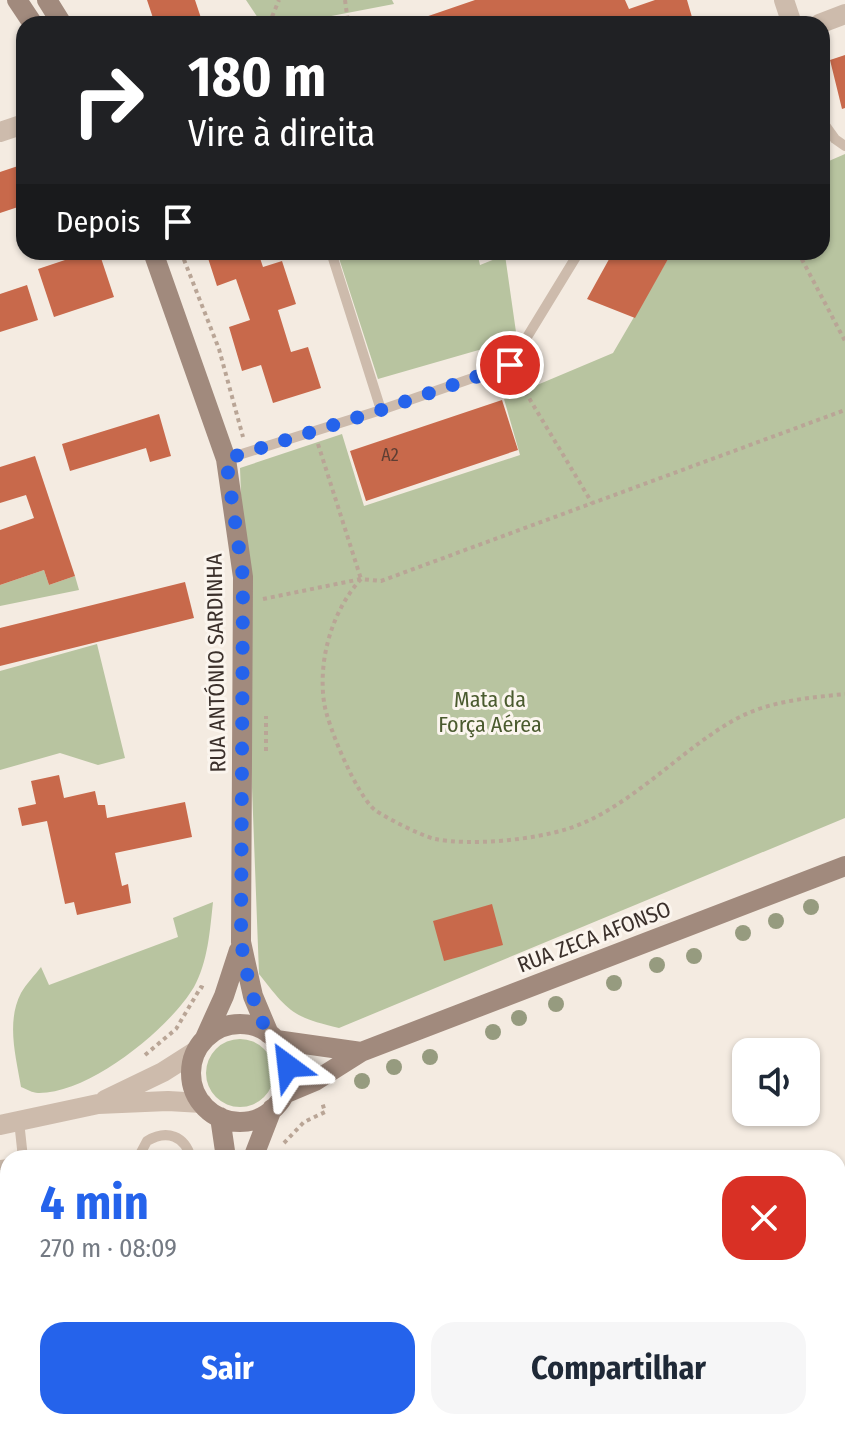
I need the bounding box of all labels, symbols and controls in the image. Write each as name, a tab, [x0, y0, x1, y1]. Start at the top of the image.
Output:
text: 180 m	[188, 44, 326, 111]
icon: right	[56, 48, 160, 152]
text: Vire à direita	[188, 112, 375, 156]
icon: arrive	[156, 200, 200, 244]
text: Depois	[56, 204, 140, 240]
pin	[476, 331, 544, 399]
icon: arrive	[488, 343, 532, 387]
house number: A2	[381, 444, 399, 466]
street label: RUA ANTÓNIO SARDINHA	[201, 553, 231, 773]
park label: Mata da Força Aérea	[438, 686, 542, 738]
street label: RUA ZECA AFONSO	[513, 895, 675, 979]
position arrow	[246, 1024, 330, 1108]
map controls	[732, 1038, 820, 1126]
button: sound	[732, 1038, 820, 1126]
text: 4 min	[40, 1174, 149, 1232]
button: close	[722, 1176, 806, 1260]
text: 270 m · 08:09	[40, 1233, 177, 1264]
button: Sair	[40, 1322, 415, 1414]
button: Compartilhar	[431, 1322, 806, 1414]

